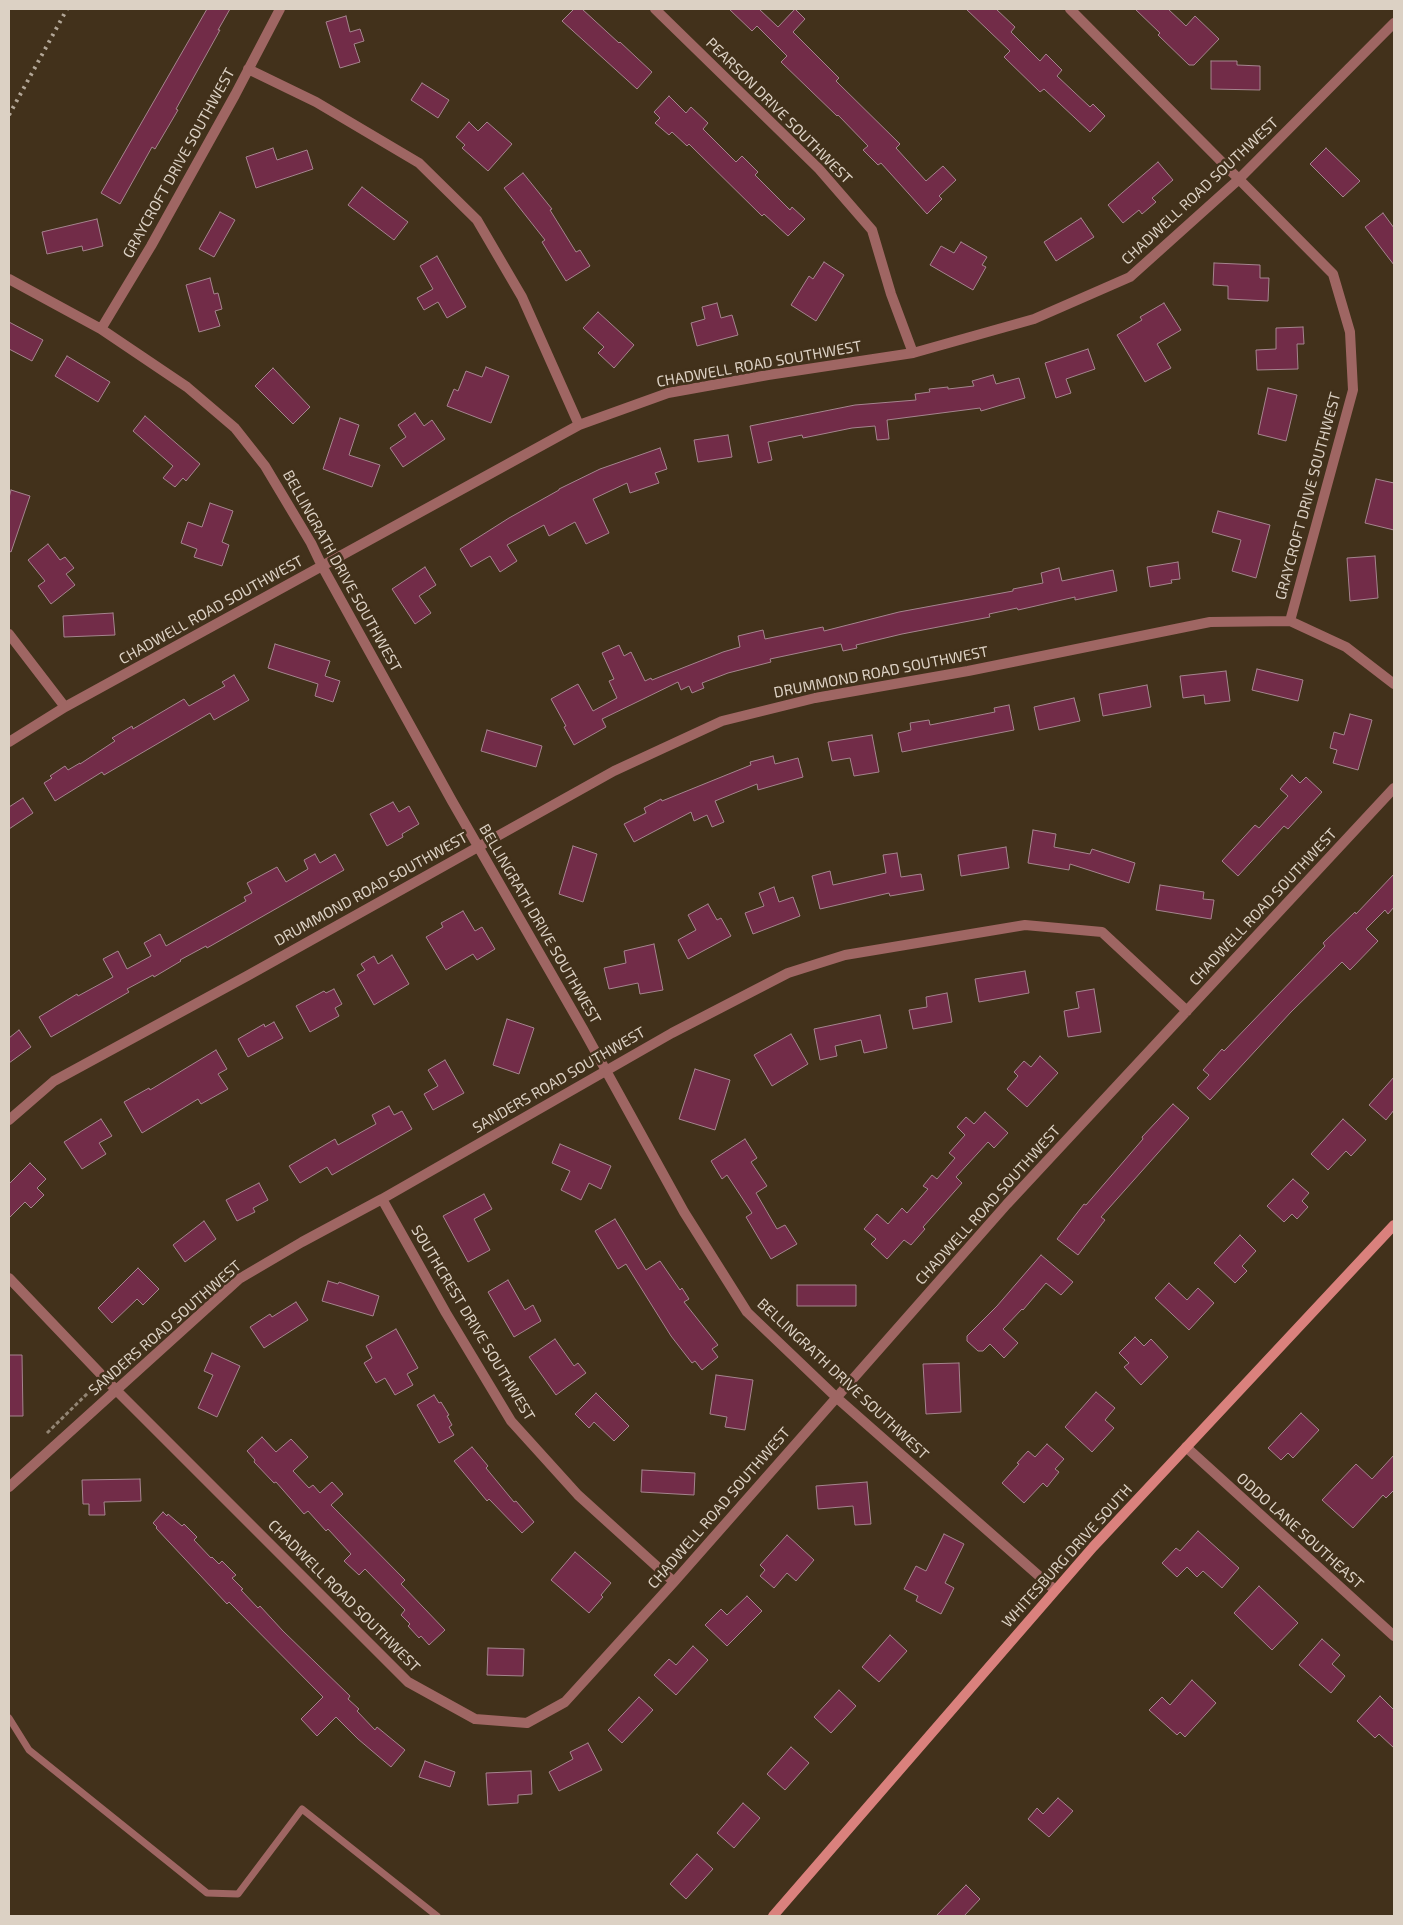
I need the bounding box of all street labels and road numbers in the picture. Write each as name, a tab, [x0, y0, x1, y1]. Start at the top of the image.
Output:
street label: PEARSON DRIVE SOUTHWEST	[702, 34, 856, 188]
street label: GRAYCROFT DRIVE SOUTHWEST	[119, 65, 239, 261]
street label: CHADWELL ROAD SOUTHWEST	[1118, 113, 1282, 269]
street label: CHADWELL ROAD SOUTHWEST	[655, 337, 863, 391]
street label: GRAYCROFT DRIVE SOUTHWEST	[1272, 390, 1344, 602]
street label: BELLINGRATH DRIVE SOUTHWEST	[279, 467, 405, 675]
street label: CHADWELL ROAD SOUTHWEST	[116, 552, 306, 668]
street label: DRUMMOND ROAD SOUTHWEST	[772, 642, 990, 702]
street label: BELLINGRATH DRIVE SOUTHWEST	[475, 821, 605, 1027]
street label: CHADWELL ROAD SOUTHWEST	[1185, 825, 1341, 989]
street label: DRUMMOND ROAD SOUTHWEST	[271, 828, 471, 950]
street label: SANDERS ROAD SOUTHWEST	[469, 1023, 649, 1137]
street label: CHADWELL ROAD SOUTHWEST	[912, 1122, 1064, 1288]
street label: SOUTHCREST DRIVE SOUTHWEST	[407, 1222, 539, 1424]
street label: SANDERS ROAD SOUTHWEST	[85, 1257, 245, 1399]
street label: BELLINGRATH DRIVE SOUTHWEST	[754, 1295, 932, 1463]
street label: CHADWELL ROAD SOUTHWEST	[644, 1424, 794, 1592]
street label: ODDO LANE SOUTHEAST	[1233, 1469, 1367, 1593]
street label: WHITESBURG DRIVE SOUTH	[998, 1481, 1136, 1631]
street label: CHADWELL ROAD SOUTHWEST	[264, 1516, 424, 1676]

